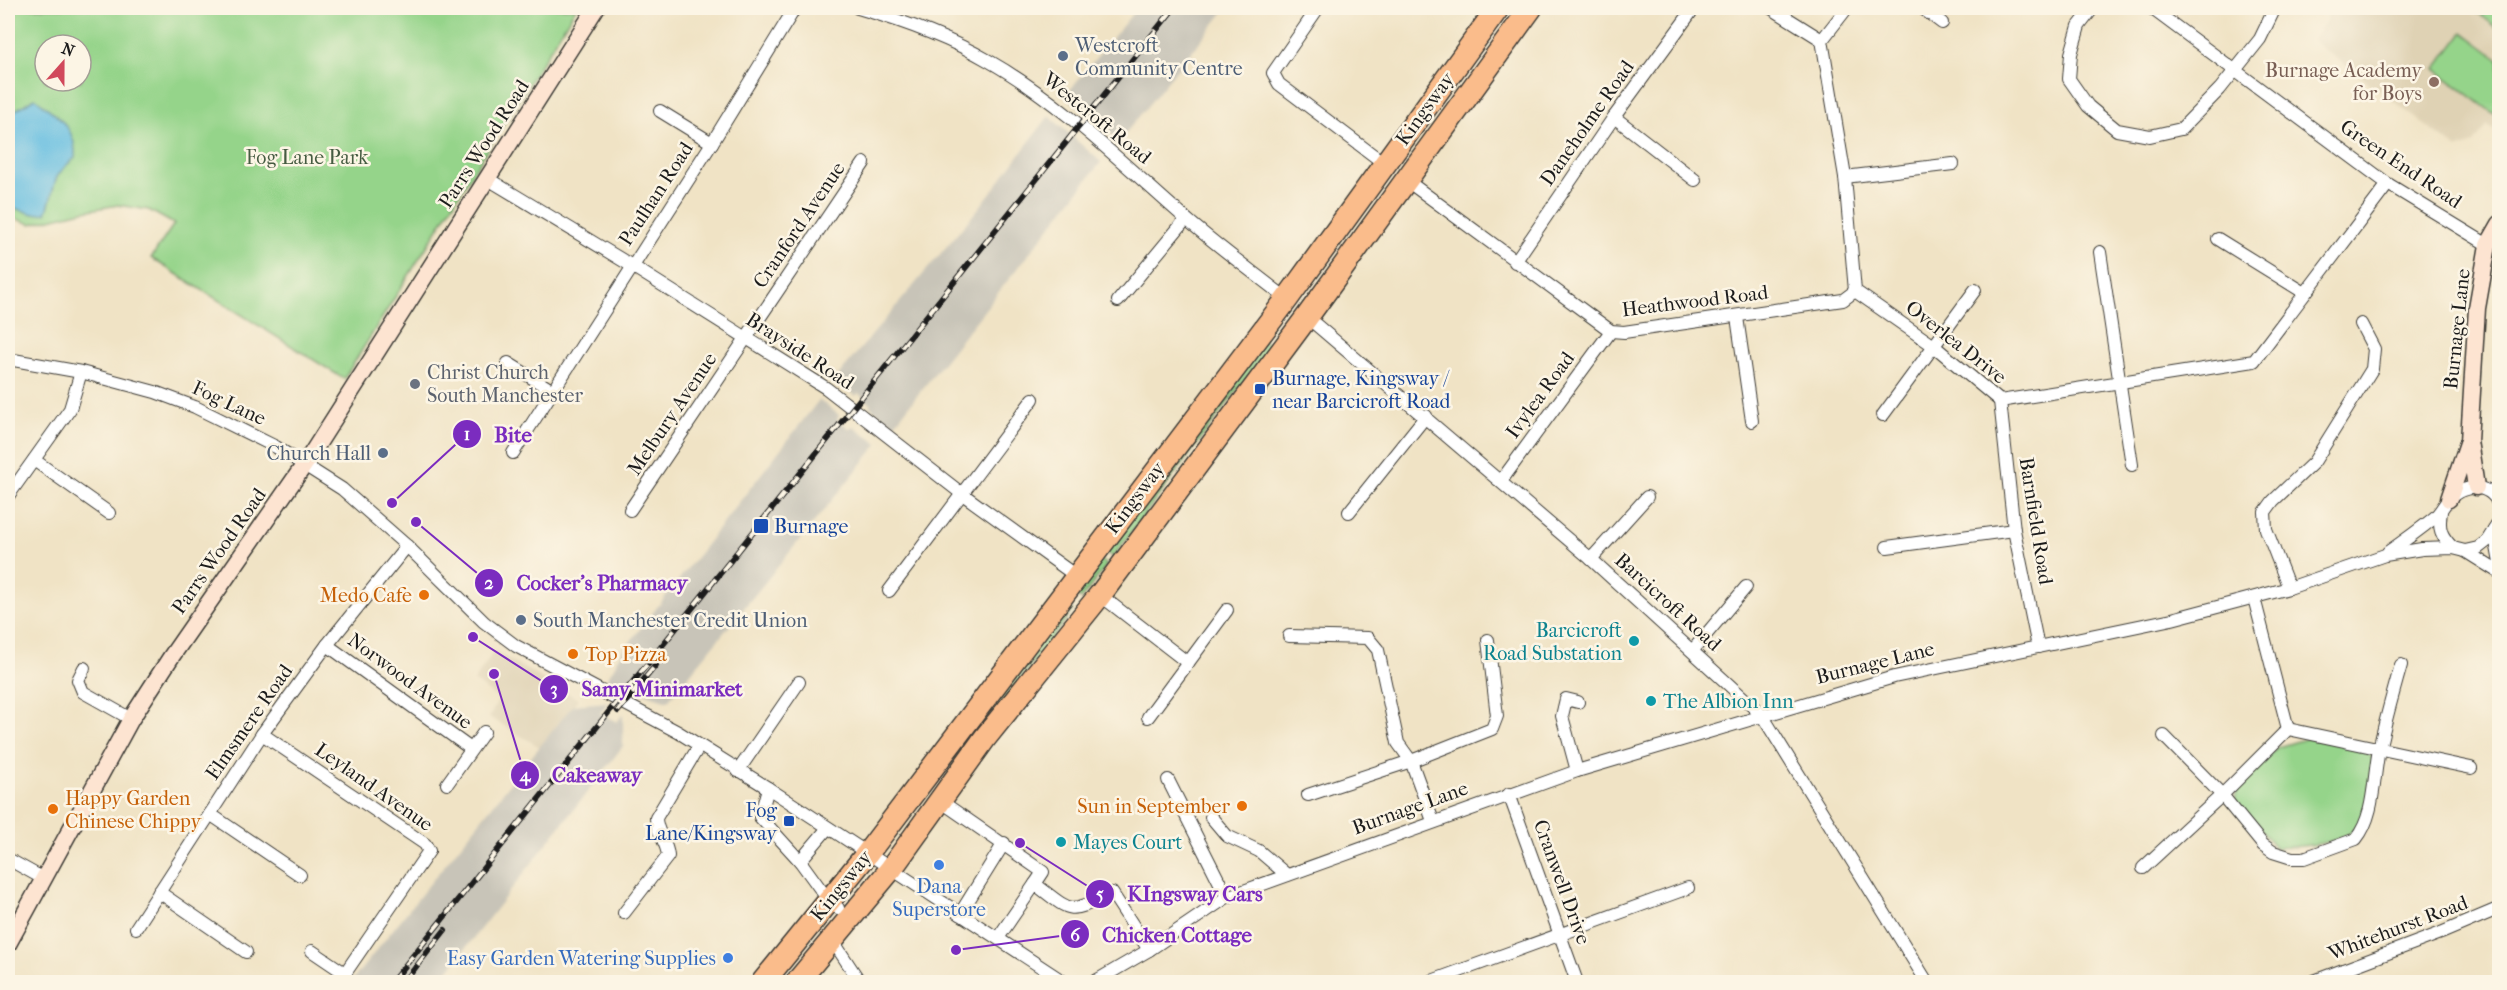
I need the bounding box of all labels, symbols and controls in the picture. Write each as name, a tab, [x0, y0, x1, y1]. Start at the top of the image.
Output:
north arrow	[33, 33, 93, 93]
place label: Westcroft Community Centre	[1074, 34, 1243, 80]
text: N	[59, 38, 78, 61]
marker: Westcroft Community Centre	[1056, 49, 1070, 63]
street label: Daneholme Road	[1535, 55, 1639, 190]
place label: Burnage Academy for Boys	[2265, 59, 2423, 105]
street label: Westcroft Road	[1038, 67, 1157, 169]
street label: Kingsway	[1391, 67, 1460, 150]
street label: Parrs Wood Road	[434, 75, 535, 212]
marker: Burnage Academy for Boys	[2427, 75, 2441, 89]
street label: Green End Road	[2336, 115, 2467, 214]
street label: Paulhan Road	[614, 137, 699, 250]
park label: Fog Lane Park	[246, 146, 369, 169]
street label: Cranford Avenue	[748, 158, 850, 292]
street label: Burnage Lane	[2439, 267, 2475, 391]
street label: Heathwood Road	[1621, 280, 1771, 321]
street label: Overlea Drive	[1901, 296, 2011, 388]
street label: Brayside Road	[742, 308, 859, 395]
street label: Ivylea Road	[1501, 346, 1580, 443]
street label: Melbury Avenue	[623, 348, 722, 480]
place label: Christ Church South Manchester	[427, 361, 583, 407]
place label: Burnage, Kingsway / near Barcicroft Road	[1272, 367, 1452, 413]
street label: Fog Lane	[189, 376, 270, 430]
marker: Christ Church South Manchester	[408, 377, 422, 391]
marker: Burnage, Kingsway / near Barcicroft Road	[1253, 382, 1267, 396]
callout: Bite	[452, 415, 544, 454]
text: Bite	[494, 423, 532, 447]
text: 1	[464, 424, 470, 445]
place label: Church Hall	[266, 442, 371, 465]
marker: Church Hall	[376, 446, 390, 460]
street label: Kingsway	[1100, 456, 1170, 539]
street label: Barnfield Road	[2015, 456, 2058, 587]
street label: Parrs Wood Road	[167, 483, 272, 618]
place label: Burnage	[774, 515, 848, 538]
marker: Burnage	[752, 517, 770, 535]
street label: Barcicroft Road	[1610, 548, 1727, 656]
callout: Cocker's Pharmacy	[474, 564, 699, 603]
text: Cocker's Pharmacy	[516, 571, 689, 595]
text: 2	[484, 573, 494, 594]
place label: Medo Cafe	[320, 584, 412, 607]
marker: Medo Cafe	[417, 588, 431, 602]
place label: South Manchester Credit Union	[533, 609, 808, 632]
marker: South Manchester Credit Union	[514, 613, 528, 627]
place label: Barcicroft Road Substation	[1483, 619, 1622, 665]
street label: Norwood Avenue	[343, 628, 477, 734]
marker: Barcicroft Road Substation	[1627, 634, 1641, 648]
street label: Burnage Lane	[1813, 637, 1937, 689]
place label: Top Pizza	[585, 643, 668, 666]
marker: Top Pizza	[566, 647, 580, 661]
street label: Elmsmere Road	[201, 659, 298, 784]
callout: Samy Minimarket	[539, 669, 755, 708]
text: Samy Minimarket	[581, 677, 743, 701]
text: 3	[550, 679, 558, 700]
place label: The Albion Inn	[1663, 690, 1794, 713]
marker: The Albion Inn	[1644, 694, 1658, 708]
street label: Leyland Avenue	[311, 738, 437, 836]
callout: Cakeaway	[510, 755, 654, 794]
text: Cakeaway	[552, 763, 644, 787]
text: 4	[519, 765, 532, 786]
street label: Burnage Lane	[1349, 776, 1471, 840]
place label: Happy Garden Chinese Chippy	[65, 787, 202, 833]
place label: Sun in September	[1077, 795, 1230, 818]
place label: Fog Lane/Kingsway	[645, 799, 778, 845]
marker: Sun in September	[1235, 799, 1249, 813]
marker: Happy Garden Chinese Chippy	[46, 802, 60, 816]
marker: Fog Lane/Kingsway	[782, 814, 796, 828]
street label: Cranwell Drive	[1529, 817, 1595, 948]
place label: Mayes Court	[1073, 831, 1183, 854]
marker: Mayes Court	[1054, 835, 1068, 849]
street label: Kingsway	[806, 845, 877, 926]
marker: Dana Superstore	[932, 858, 946, 872]
callout: KIngsway Cars	[1085, 874, 1274, 913]
place label: Dana Superstore	[892, 875, 986, 921]
text: KIngsway Cars	[1127, 882, 1263, 906]
text: 5	[1096, 884, 1104, 905]
street label: Whitehurst Road	[2324, 890, 2472, 966]
callout: Chicken Cottage	[1060, 915, 1264, 954]
text: Chicken Cottage	[1102, 923, 1252, 947]
text: 6	[1070, 925, 1081, 946]
place label: Easy Garden Watering Supplies	[447, 947, 716, 970]
marker: Easy Garden Watering Supplies	[721, 951, 735, 965]

